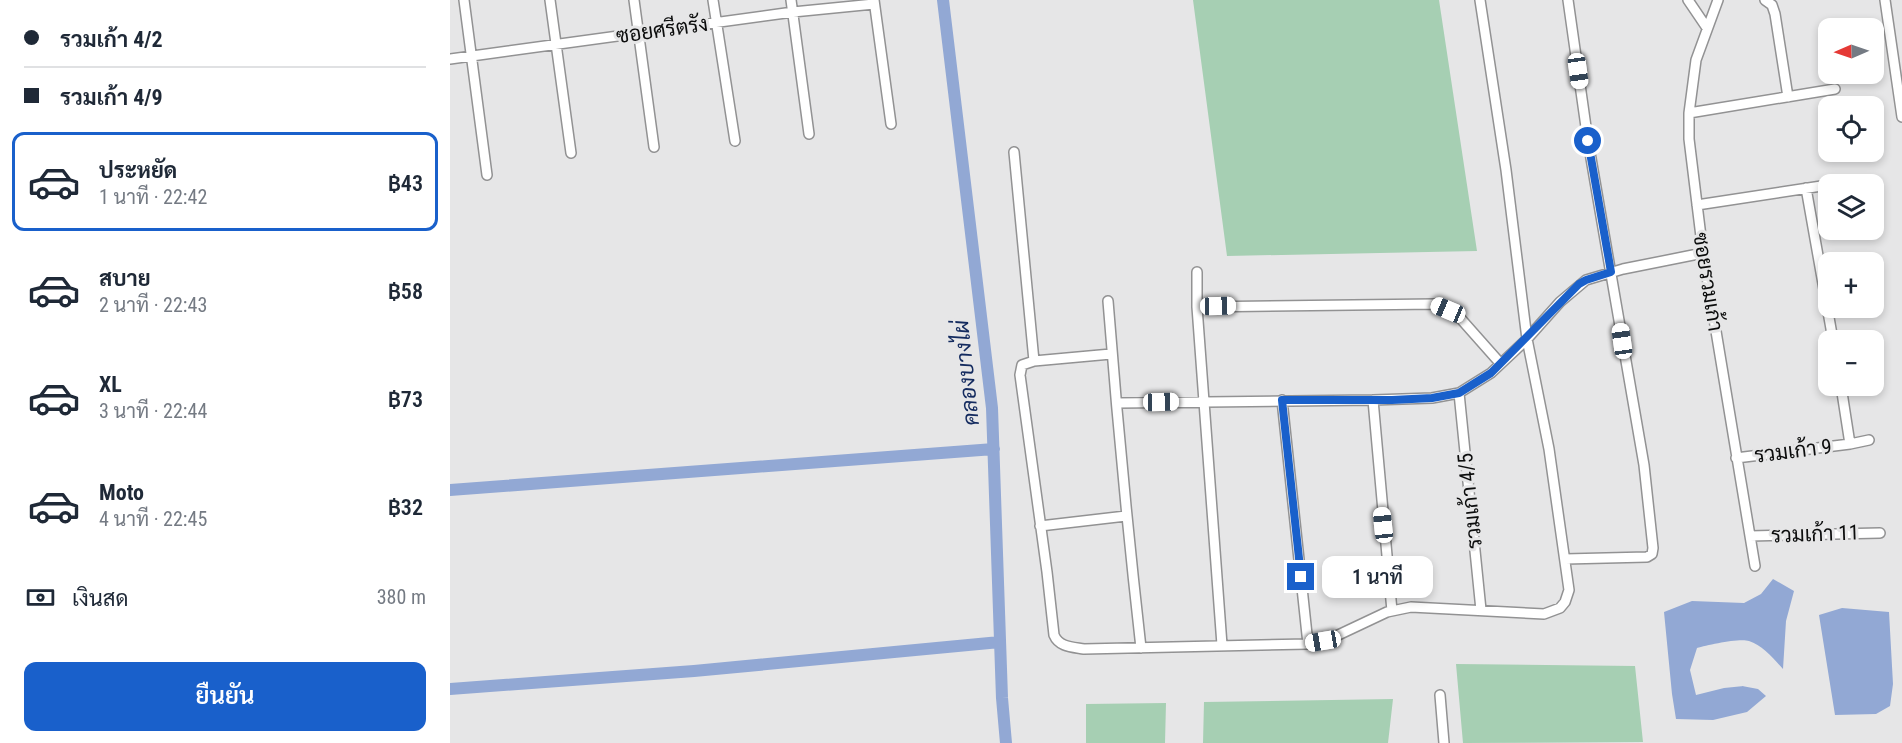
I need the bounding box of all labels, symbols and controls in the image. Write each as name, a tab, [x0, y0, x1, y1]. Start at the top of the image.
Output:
street label: ซอยศรีตรัง	[614, 11, 709, 48]
north arrow	[1818, 18, 1884, 84]
map controls	[1818, 18, 1884, 396]
text: รวมเก้า 4/2	[60, 27, 163, 52]
car	[1567, 52, 1589, 90]
text: รวมเก้า 4/9	[60, 85, 163, 110]
button: locate	[1818, 96, 1884, 162]
route start	[1574, 127, 1601, 154]
icon: car	[27, 155, 81, 209]
text: ประหยัด	[99, 158, 177, 183]
text: ฿43	[388, 171, 423, 196]
button: layers	[1818, 174, 1884, 240]
text: 1 นาที · 22:42	[99, 185, 207, 209]
street label: ซอยรวมเก้า	[1688, 231, 1728, 333]
button: +	[1818, 252, 1884, 318]
icon: car	[27, 263, 81, 317]
text: สบาย	[99, 266, 151, 291]
text: ฿58	[388, 279, 423, 304]
text: 2 นาที · 22:43	[99, 293, 207, 317]
car	[1428, 295, 1468, 325]
car	[1200, 297, 1236, 315]
water label: คลองบางไผ่	[946, 318, 984, 427]
car	[1611, 322, 1633, 360]
button: −	[1818, 330, 1884, 396]
icon: car	[27, 371, 81, 425]
text: XL	[99, 372, 122, 397]
text: ฿73	[388, 387, 423, 412]
car	[1143, 393, 1179, 411]
text: 3 นาที · 22:44	[99, 399, 207, 423]
street label: รวมเก้า 9	[1753, 434, 1833, 468]
street label: รวมเก้า 4/5	[1453, 452, 1487, 550]
icon: car	[27, 479, 81, 533]
text: Moto	[99, 480, 144, 505]
text: ฿32	[388, 495, 423, 520]
car	[1372, 506, 1394, 544]
text: 4 นาที · 22:45	[99, 507, 207, 531]
street label: รวมเก้า 11	[1771, 520, 1859, 548]
callout: 1 นาที	[1322, 556, 1433, 598]
route end	[1287, 563, 1314, 590]
text: 1 นาที	[1352, 565, 1403, 589]
icon: cash	[24, 581, 57, 614]
text: 380 m	[377, 585, 426, 609]
text: เงินสด	[72, 586, 129, 611]
car	[1304, 629, 1342, 653]
button: ยืนยัน	[24, 662, 426, 731]

